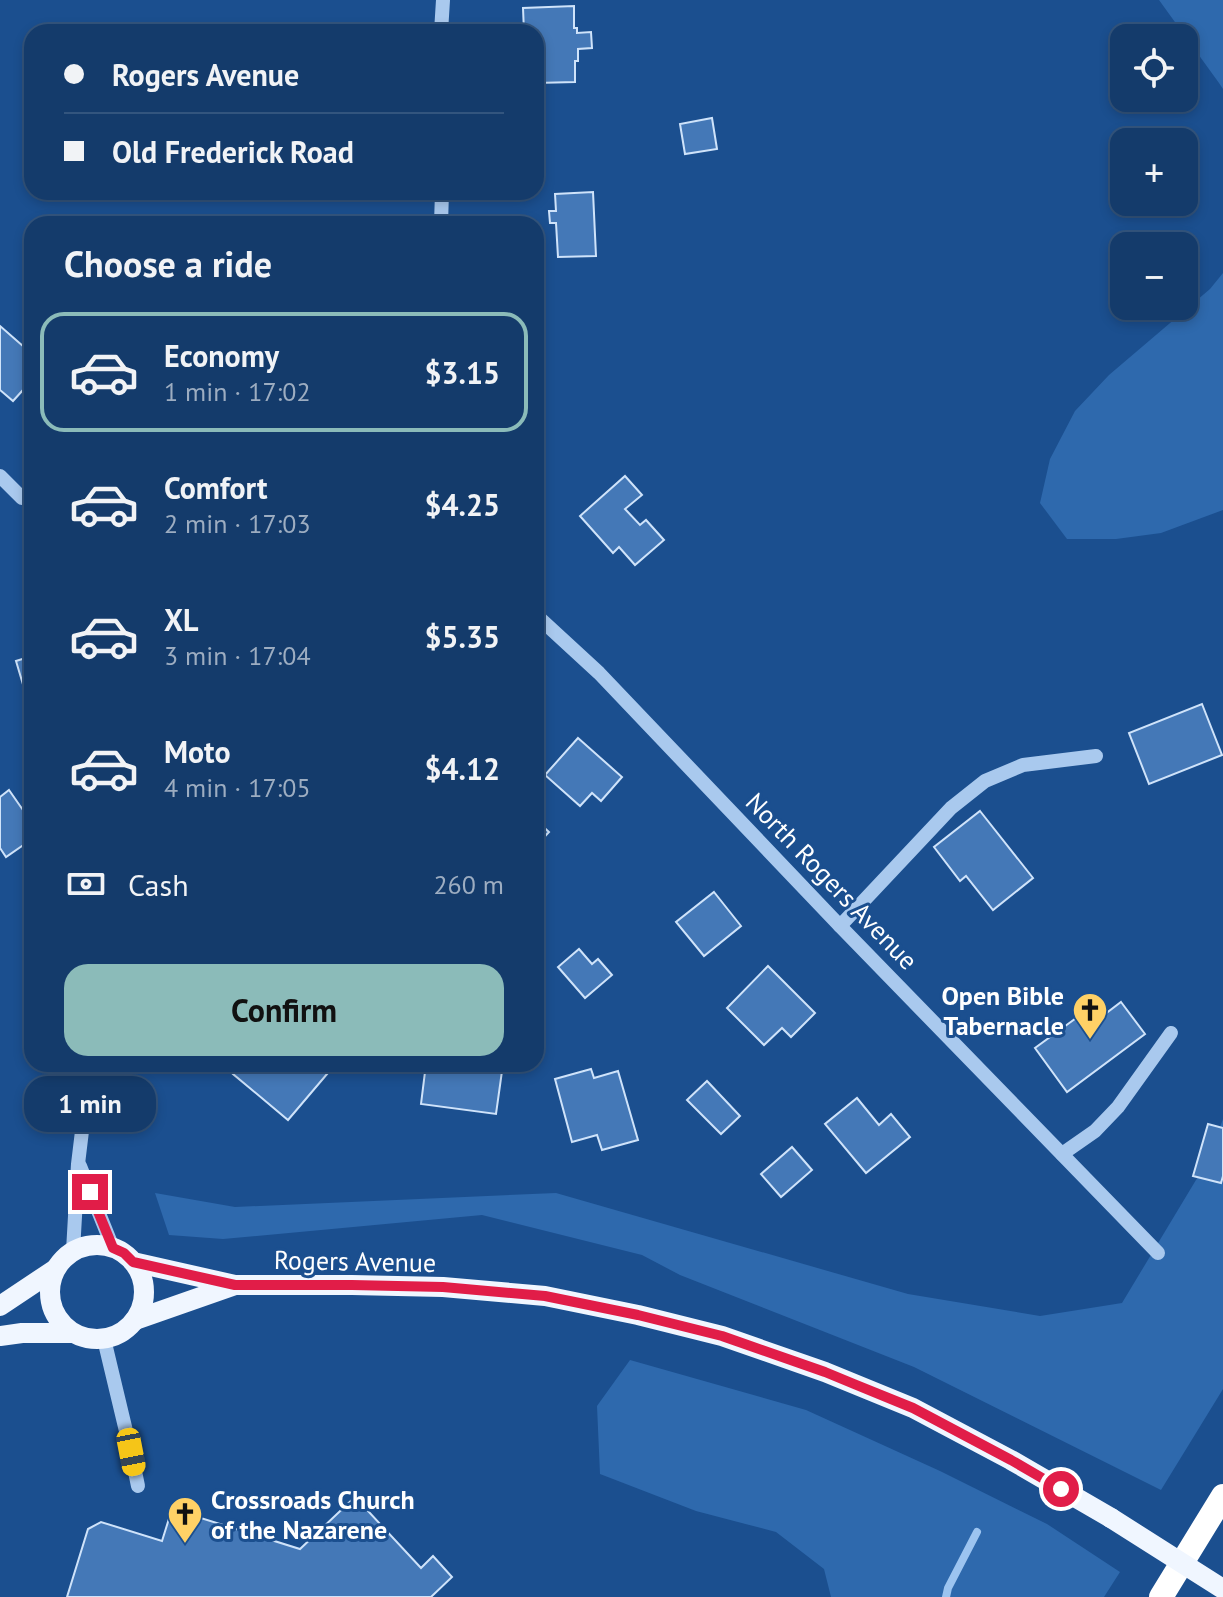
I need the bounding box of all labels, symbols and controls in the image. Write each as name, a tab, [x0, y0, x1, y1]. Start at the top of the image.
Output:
map controls	[1110, 24, 1198, 320]
button: locate	[1110, 24, 1198, 112]
text: Rogers Avenue	[112, 55, 299, 94]
button: +	[1110, 128, 1198, 216]
text: Old Frederick Road	[112, 132, 354, 171]
button: −	[1110, 232, 1198, 320]
text: Choose a ride	[64, 240, 272, 287]
icon: car	[68, 336, 140, 408]
text: Economy	[164, 336, 279, 375]
text: $3.15	[425, 353, 500, 392]
text: 1 min · 17:02	[164, 375, 311, 408]
icon: car	[68, 468, 140, 540]
text: Comfort	[164, 468, 267, 507]
text: $4.25	[425, 485, 500, 524]
text: 2 min · 17:03	[164, 507, 311, 540]
icon: car	[68, 600, 140, 672]
text: XL	[164, 600, 198, 639]
text: $5.35	[425, 617, 500, 656]
text: 3 min · 17:04	[164, 639, 311, 672]
icon: car	[68, 732, 140, 804]
text: Moto	[164, 732, 231, 771]
text: $4.12	[425, 749, 500, 788]
text: 4 min · 17:05	[164, 771, 311, 804]
street label: North Rogers Avenue	[739, 786, 925, 976]
icon: cash	[64, 862, 108, 906]
text: Cash	[128, 865, 189, 904]
text: 260 m	[433, 868, 504, 901]
button: Confirm	[64, 964, 504, 1056]
place label: Open Bible Tabernacle	[941, 979, 1064, 1042]
church icon: Open Bible Tabernacle	[1071, 991, 1109, 1041]
callout: 1 min	[24, 1076, 156, 1132]
text: 1 min	[58, 1087, 122, 1120]
route end	[72, 1174, 108, 1210]
street label: Rogers Avenue	[274, 1243, 436, 1279]
car	[115, 1426, 147, 1478]
route start	[1043, 1471, 1079, 1507]
place label: Crossroads Church of the Nazarene	[211, 1483, 415, 1546]
church icon: Crossroads Church of the Nazarene	[166, 1495, 204, 1545]

